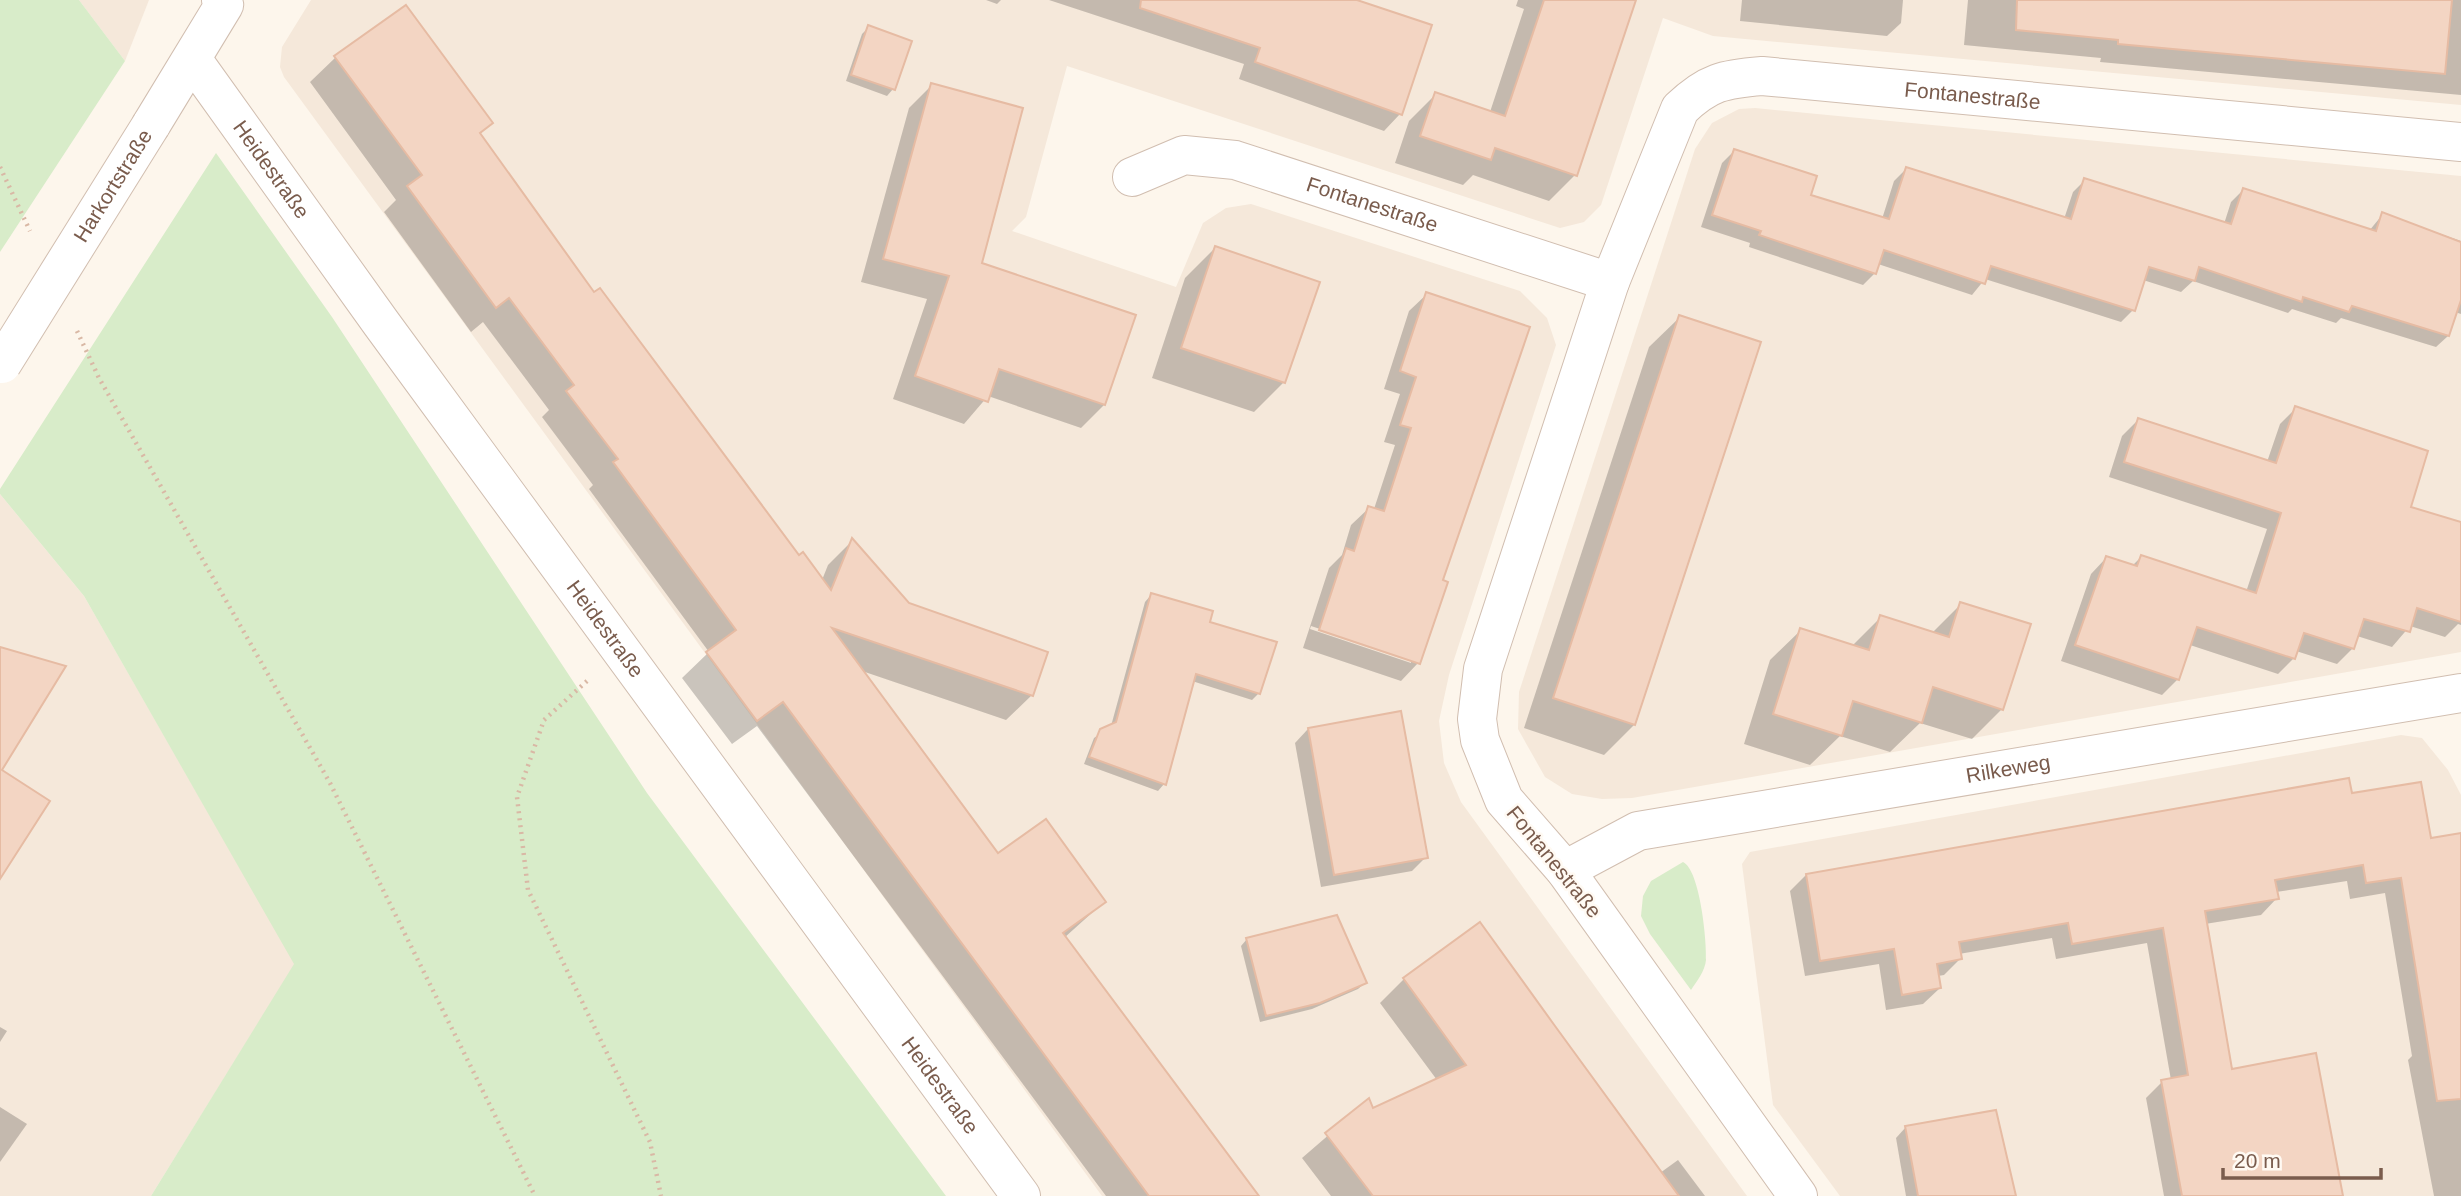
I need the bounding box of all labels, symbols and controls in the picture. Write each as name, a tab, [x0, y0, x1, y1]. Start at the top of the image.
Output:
street label: Fontanestraße	[1903, 77, 2042, 113]
street label: Heidestraße	[229, 116, 314, 223]
street label: Harkortstraße	[69, 125, 156, 246]
street label: Fontanestraße	[1304, 172, 1441, 236]
street label: Heidestraße	[563, 576, 649, 682]
street label: Rilkeweg	[1964, 750, 2052, 787]
street label: Fontanestraße	[1502, 801, 1606, 922]
street label: Heidestraße	[897, 1032, 983, 1138]
scale bar	[2223, 1136, 2380, 1180]
text: 20 m	[2234, 1149, 2281, 1172]

